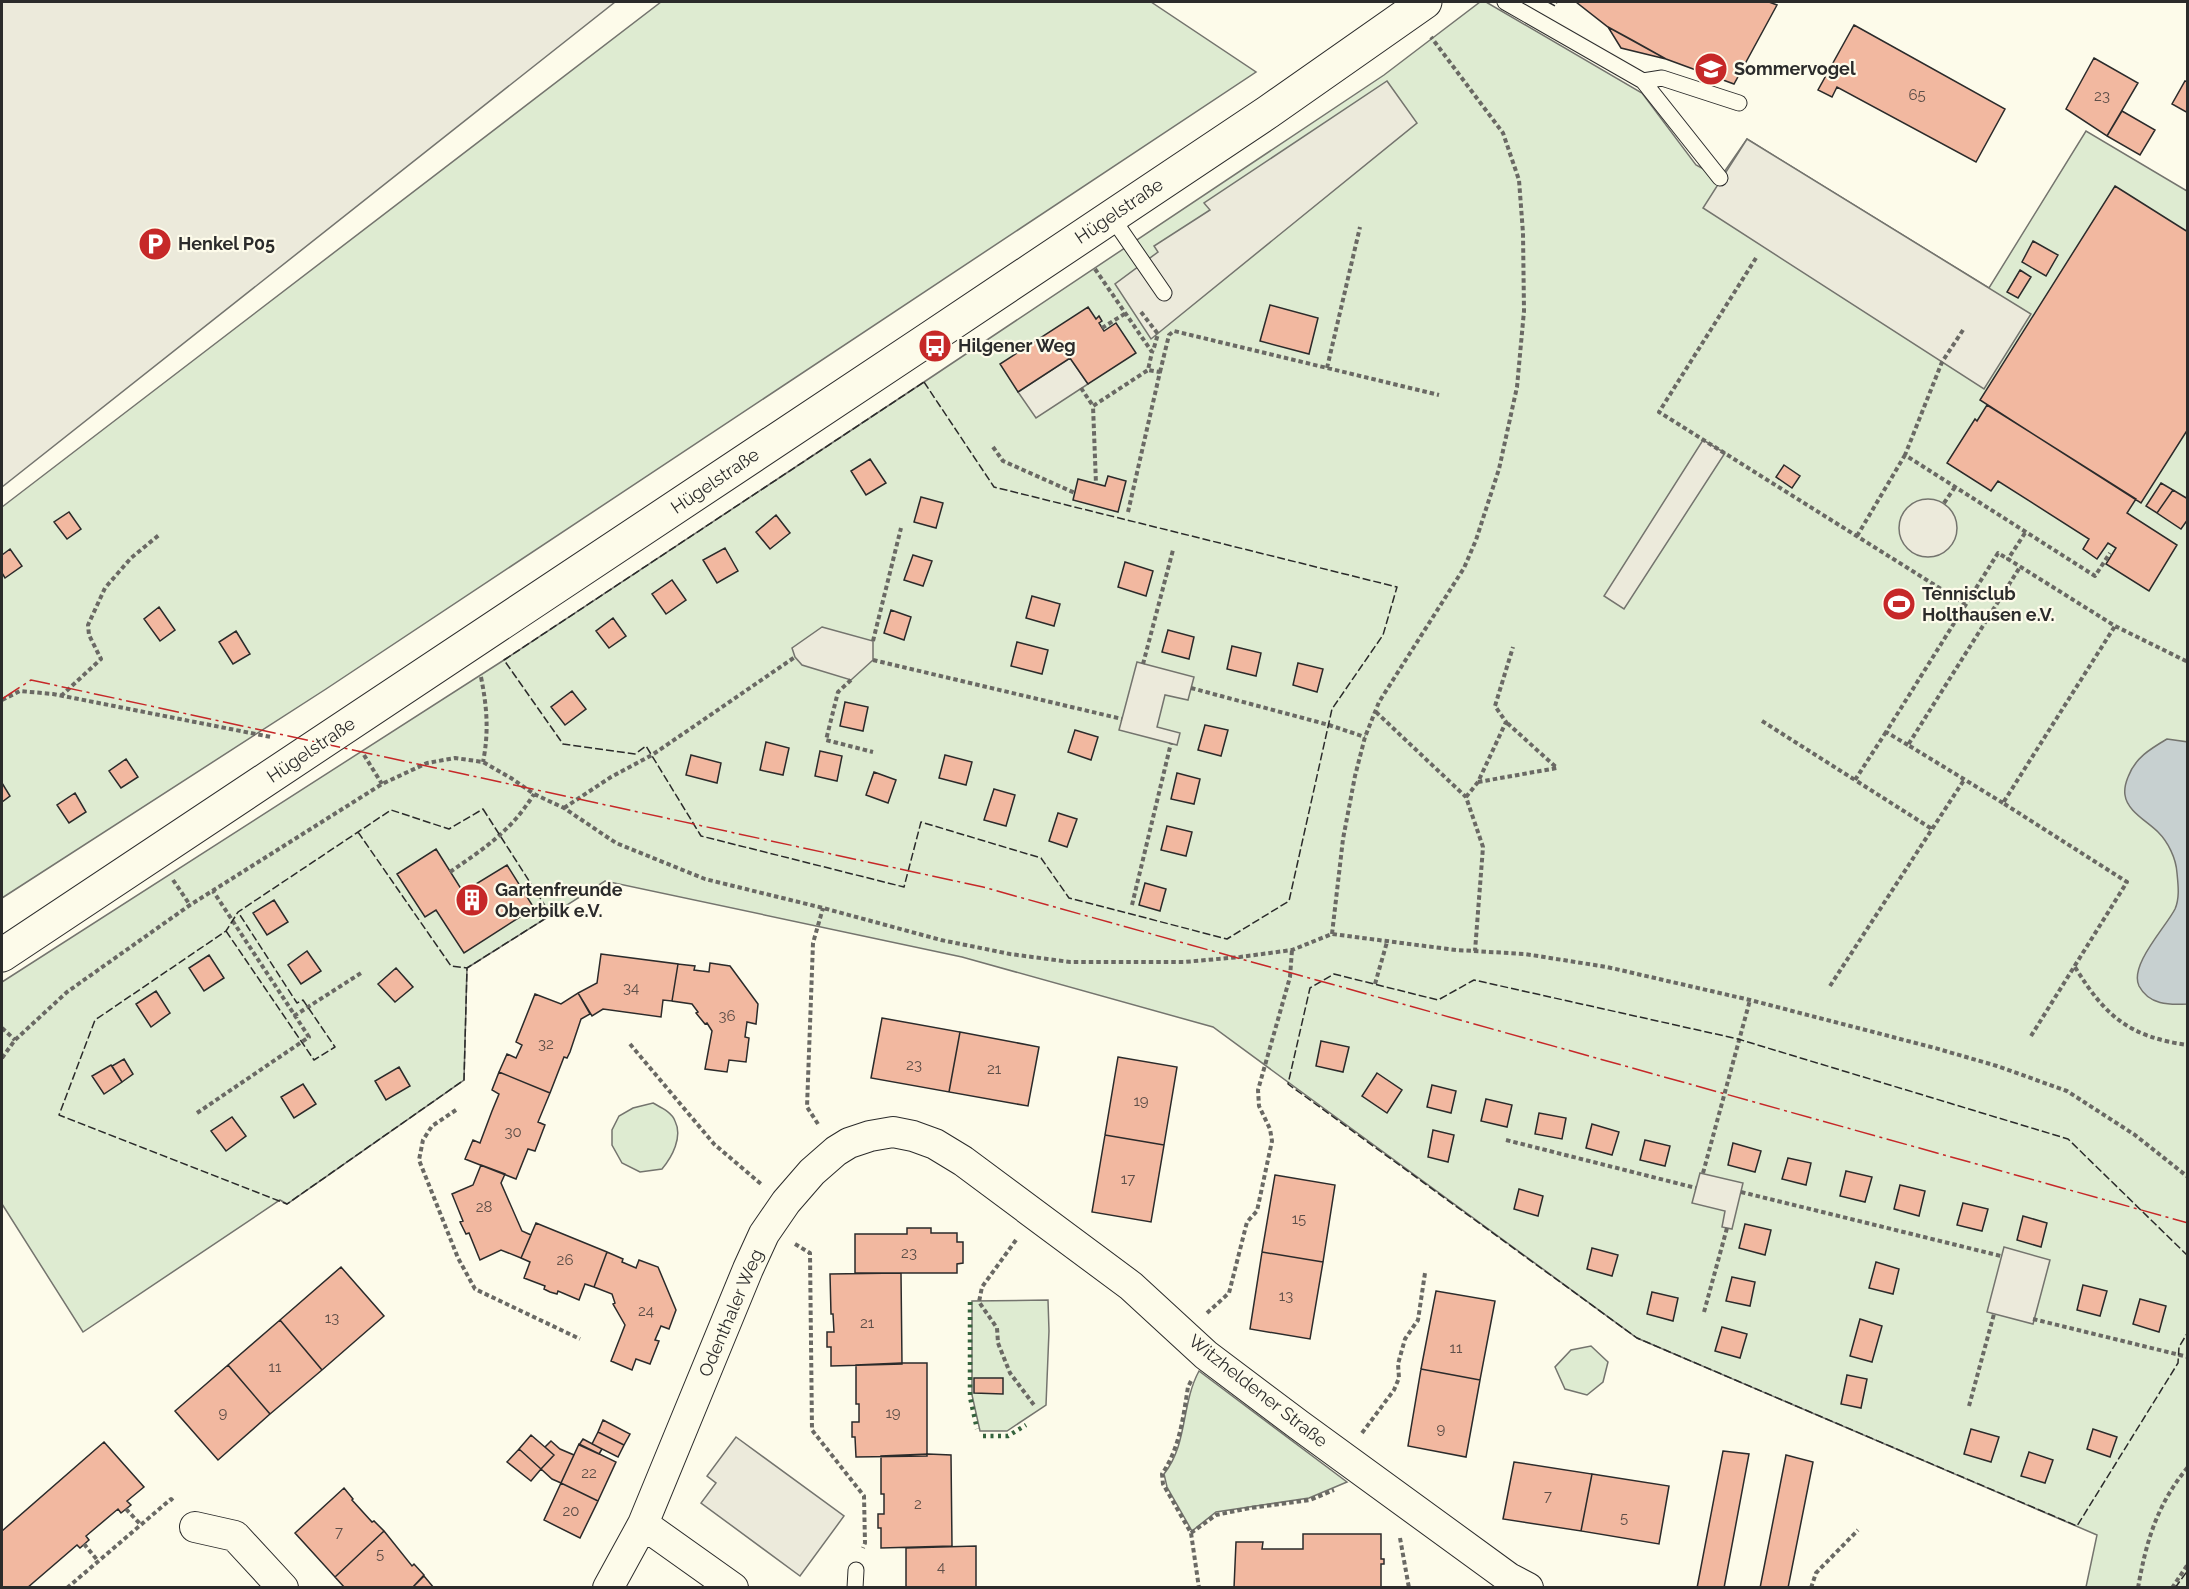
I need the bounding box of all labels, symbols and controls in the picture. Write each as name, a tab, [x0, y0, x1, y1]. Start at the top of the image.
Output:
school or university icon: Sommervogel	[1693, 51, 1729, 87]
place label: Sommervogel	[1734, 58, 1856, 79]
house number: 65	[1908, 86, 1926, 104]
house number: 23	[2094, 87, 2110, 105]
street label: Hügelstraße	[1071, 173, 1167, 248]
parking icon: Henkel P05	[137, 226, 173, 262]
place label: Henkel P05	[178, 233, 275, 254]
bus stop icon: Hilgener Weg	[917, 328, 953, 364]
place label: Hilgener Weg	[958, 335, 1076, 356]
street label: Hügelstraße	[667, 443, 763, 518]
place label: Tennisclub Holthausen e.V.	[1922, 583, 2055, 625]
sports icon: Tennisclub Holthausen e.V.	[1881, 586, 1917, 622]
street label: Hügelstraße	[263, 712, 359, 787]
place label: Gartenfreunde Oberbilk e.V.	[495, 879, 623, 921]
building icon: Gartenfreunde Oberbilk e.V.	[454, 882, 490, 918]
house number: 34	[623, 979, 639, 997]
house number: 36	[718, 1007, 736, 1025]
house number: 32	[538, 1035, 554, 1053]
house number: 23	[906, 1056, 922, 1074]
house number: 21	[987, 1060, 1002, 1078]
house number: 19	[1133, 1092, 1149, 1110]
house number: 30	[504, 1123, 522, 1141]
house number: 17	[1121, 1170, 1135, 1188]
house number: 28	[476, 1198, 492, 1216]
house number: 15	[1292, 1210, 1306, 1228]
house number: 23	[901, 1244, 917, 1262]
street label: Odenthaler Weg	[694, 1246, 767, 1380]
house number: 26	[557, 1251, 573, 1269]
house number: 13	[1279, 1287, 1293, 1305]
house number: 24	[638, 1302, 654, 1320]
house number: 13	[325, 1309, 339, 1327]
house number: 21	[860, 1314, 875, 1332]
street label: Witzheldener Straße	[1185, 1330, 1332, 1452]
house number: 11	[1450, 1339, 1463, 1357]
house number: 11	[269, 1358, 282, 1376]
house number: 9	[219, 1404, 228, 1422]
house number: 19	[885, 1404, 901, 1422]
house number: 9	[1437, 1420, 1446, 1438]
house number: 22	[581, 1464, 597, 1482]
house number: 7	[1544, 1487, 1552, 1505]
house number: 2	[914, 1495, 922, 1513]
house number: 20	[563, 1502, 580, 1520]
house number: 5	[1620, 1509, 1628, 1527]
house number: 7	[335, 1523, 343, 1541]
house number: 5	[376, 1545, 384, 1563]
house number: 4	[937, 1558, 945, 1576]

